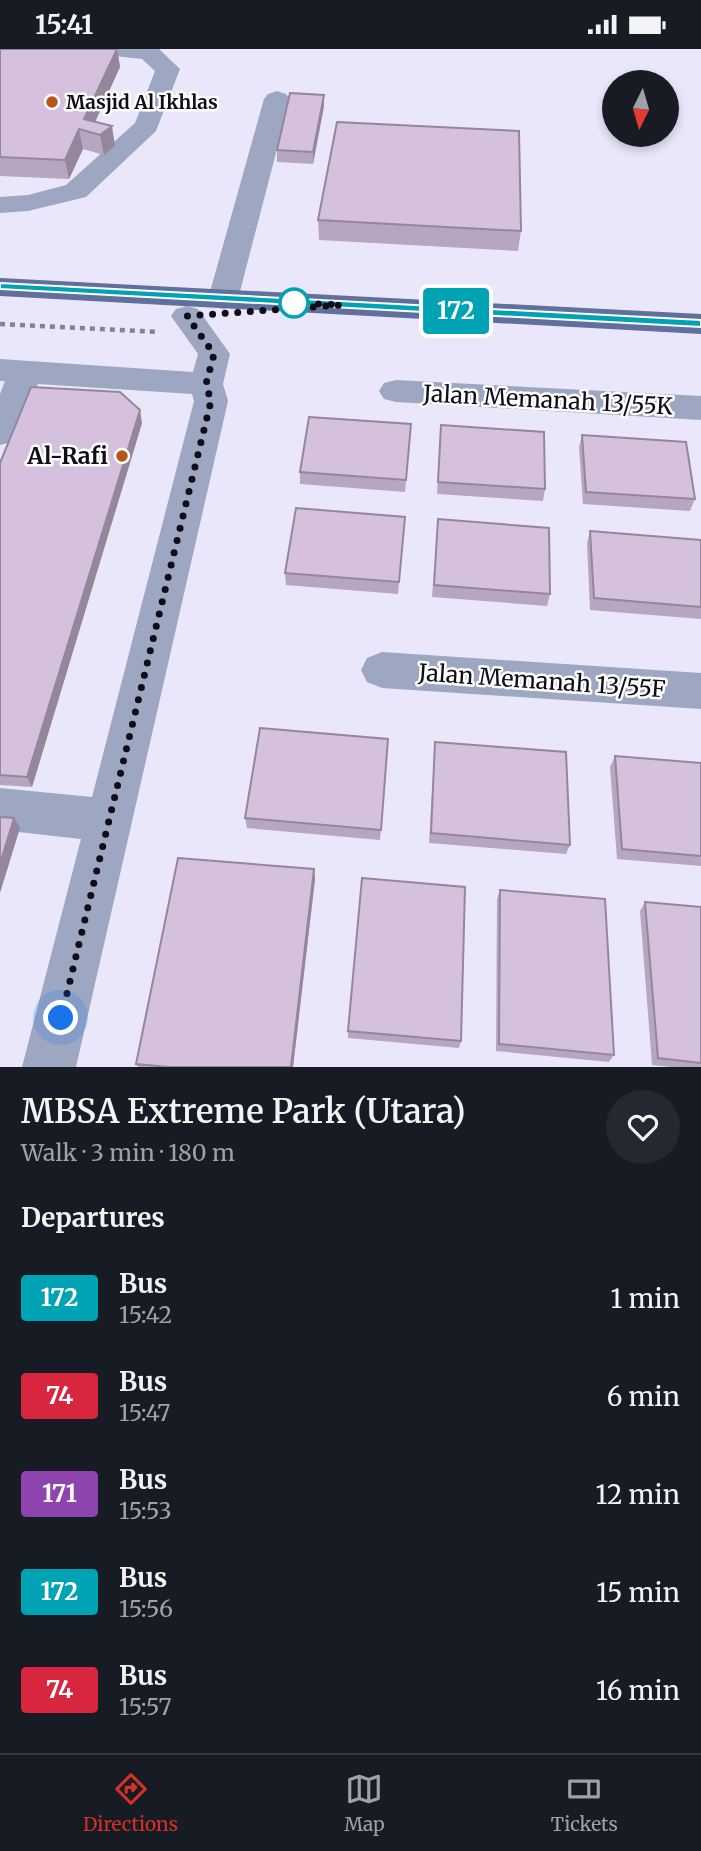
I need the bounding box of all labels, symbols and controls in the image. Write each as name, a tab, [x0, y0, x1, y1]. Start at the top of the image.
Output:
text: 15:41	[35, 8, 93, 41]
north arrow	[602, 70, 679, 147]
map controls	[602, 70, 679, 147]
place label: Masjid Al Ikhlas	[66, 90, 218, 114]
marker: Masjid Al Ikhlas	[44, 94, 60, 110]
unlabelled marker	[279, 288, 309, 318]
line badge: 172	[416, 288, 496, 334]
text: 172	[437, 295, 475, 326]
street label: Jalan Memanah 13/55K	[422, 378, 674, 421]
place label: Al-Rafi	[26, 441, 108, 470]
marker: Al-Rafi	[114, 448, 130, 464]
street label: Jalan Memanah 13/55F	[417, 657, 666, 704]
your location	[43, 1000, 78, 1035]
button: heart	[606, 1090, 680, 1164]
text: MBSA Extreme Park (Utara)	[21, 1091, 465, 1132]
text: Walk · 3 min · 180 m	[21, 1138, 235, 1167]
text: Departures	[21, 1201, 165, 1234]
text: Bus	[119, 1267, 167, 1300]
text: 172	[41, 1282, 78, 1313]
text: 1 min	[611, 1282, 680, 1315]
text: 15:42	[119, 1300, 172, 1329]
text: Bus	[119, 1365, 167, 1398]
text: 74	[46, 1380, 73, 1411]
text: 6 min	[607, 1380, 680, 1413]
text: 15:47	[119, 1398, 170, 1427]
text: Bus	[119, 1463, 167, 1496]
text: 171	[42, 1478, 77, 1509]
text: 12 min	[596, 1478, 680, 1511]
text: 15:53	[119, 1496, 172, 1525]
text: Bus	[119, 1561, 167, 1594]
text: 172	[41, 1576, 78, 1607]
text: 15 min	[596, 1576, 680, 1609]
text: 15:56	[119, 1594, 173, 1623]
text: Bus	[119, 1659, 167, 1692]
text: 74	[46, 1674, 73, 1705]
text: 16 min	[596, 1674, 680, 1707]
text: 15:57	[119, 1692, 172, 1721]
tab: Directions	[83, 1770, 178, 1836]
tab: Map	[344, 1770, 385, 1836]
tab: Tickets	[551, 1770, 618, 1836]

